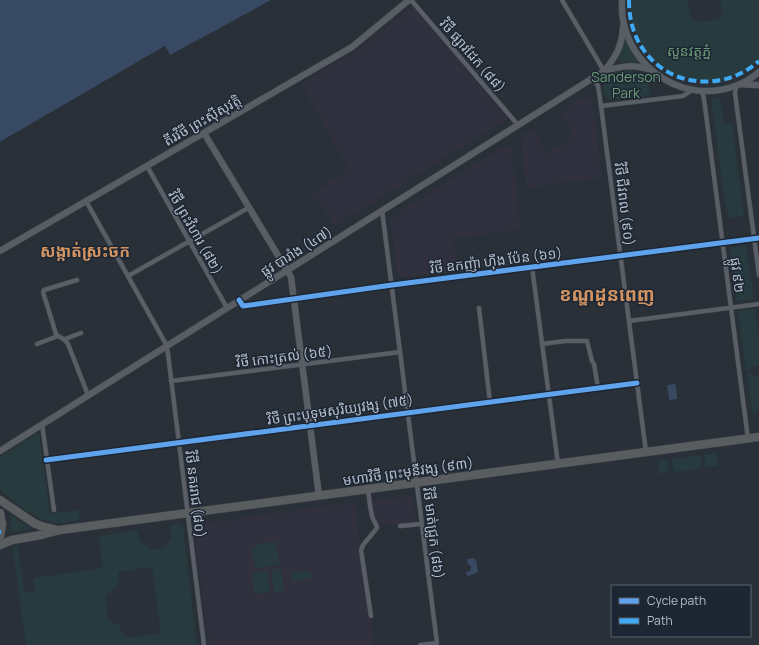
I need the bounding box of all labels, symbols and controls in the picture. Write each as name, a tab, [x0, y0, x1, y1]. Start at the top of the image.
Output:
street label: វិថី ផ្សារដែក (៨៨)	[435, 14, 510, 96]
park label: សួនវត្ដភ្នំ	[667, 41, 711, 60]
park label: Sanderson Park	[591, 67, 661, 102]
street label: តីរវិថី ព្រះស៊ីសុវត្តិ	[160, 90, 245, 150]
street label: វិថី ជីវពល (៩០)	[610, 161, 640, 247]
street label: វិថី ព្រះវិហារ (៨២)	[164, 186, 228, 278]
street label: ផ្លូវ បារាំង (៤៧)	[257, 221, 337, 283]
district label: សង្កាត់ស្រះចក	[40, 240, 130, 262]
street label: វិថី ឧកញ៉ា ហ៊ីង ប៉ែន (៦១)	[428, 242, 563, 278]
street label: ផ្លូវ ៩២	[723, 256, 750, 294]
district label: ខណ្ឌដូនពេញ	[559, 282, 655, 306]
street label: វិថី កោះត្រល់ (៦៥)	[234, 341, 333, 371]
street label: វិថី ព្រះបុទុមសុរិយ្យវង្ស (៧៥)	[265, 389, 414, 429]
street label: វិថី នគររាជ (៨០)	[181, 449, 211, 539]
street label: មហាវិថី ព្រះមុនីវង្ស (៩៣)	[342, 452, 474, 490]
street label: វិថី មាត់ជ្រូក (៨៦)	[419, 485, 449, 580]
legend	[611, 585, 751, 637]
text: Cycle path	[647, 592, 706, 609]
text: Path	[647, 612, 673, 629]

